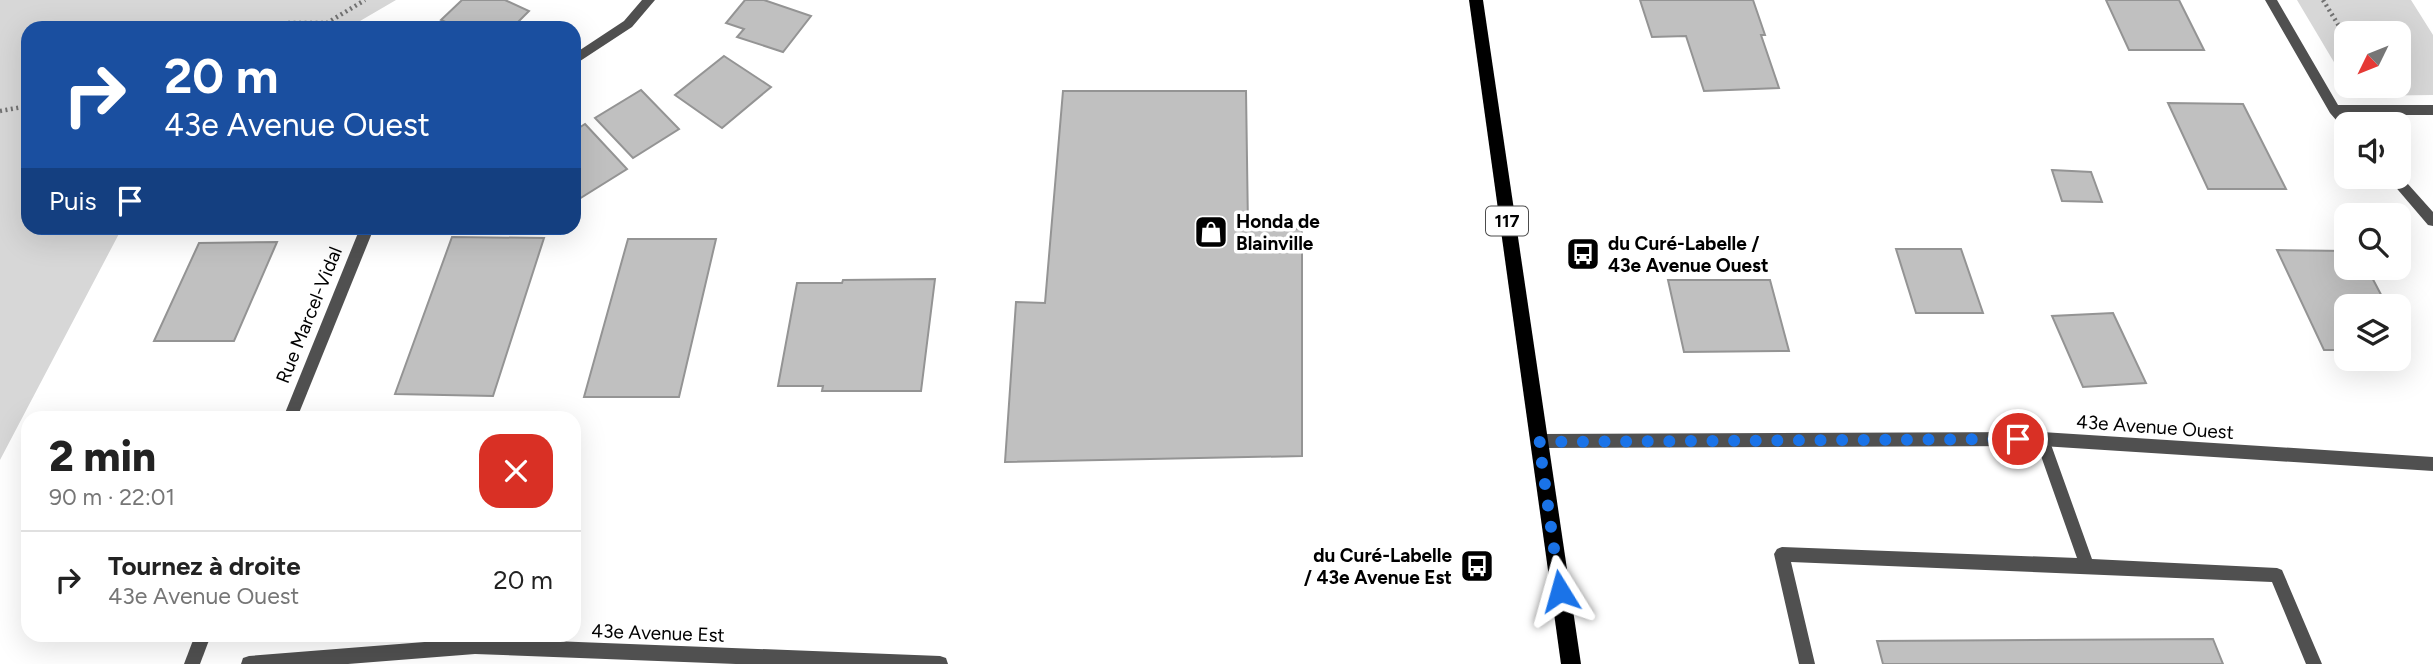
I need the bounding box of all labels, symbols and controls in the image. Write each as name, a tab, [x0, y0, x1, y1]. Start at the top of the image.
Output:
north arrow	[2334, 21, 2412, 98]
map controls	[2334, 21, 2411, 371]
text: 20 m	[164, 46, 279, 105]
icon: right	[49, 49, 140, 140]
text: 43e Avenue Ouest	[164, 106, 430, 144]
button: sound	[2334, 112, 2411, 189]
icon: arrive	[111, 182, 149, 220]
text: Puis	[49, 185, 97, 217]
button: search	[2334, 203, 2411, 280]
road number: 117	[1486, 206, 1528, 236]
place label: Honda de Blainville	[1236, 210, 1320, 255]
shop icon: Honda de Blainville	[1192, 213, 1230, 251]
place label: du Curé-Labelle / 43e Avenue Ouest	[1608, 232, 1769, 277]
bus stop icon: du Curé-Labelle / 43e Avenue Ouest	[1564, 235, 1602, 273]
street label: Rue Marcel-Vidal	[271, 243, 347, 387]
button: layers	[2334, 294, 2411, 371]
pin	[1988, 409, 2048, 469]
street label: 43e Avenue Ouest	[2075, 410, 2235, 444]
icon: arrive	[1999, 420, 2037, 458]
text: 2 min	[49, 431, 156, 482]
button: close	[479, 434, 553, 508]
text: 90 m · 22:01	[49, 483, 175, 511]
place label: du Curé-Labelle / 43e Avenue Est	[1304, 544, 1452, 589]
bus stop icon: du Curé-Labelle / 43e Avenue Est	[1458, 547, 1496, 585]
text: Tournez à droite	[108, 550, 301, 582]
position arrow	[1523, 554, 1597, 628]
icon: right	[49, 561, 87, 599]
text: 20 m	[493, 564, 553, 596]
text: 43e Avenue Ouest	[108, 582, 299, 610]
street label: 43e Avenue Est	[591, 619, 725, 647]

